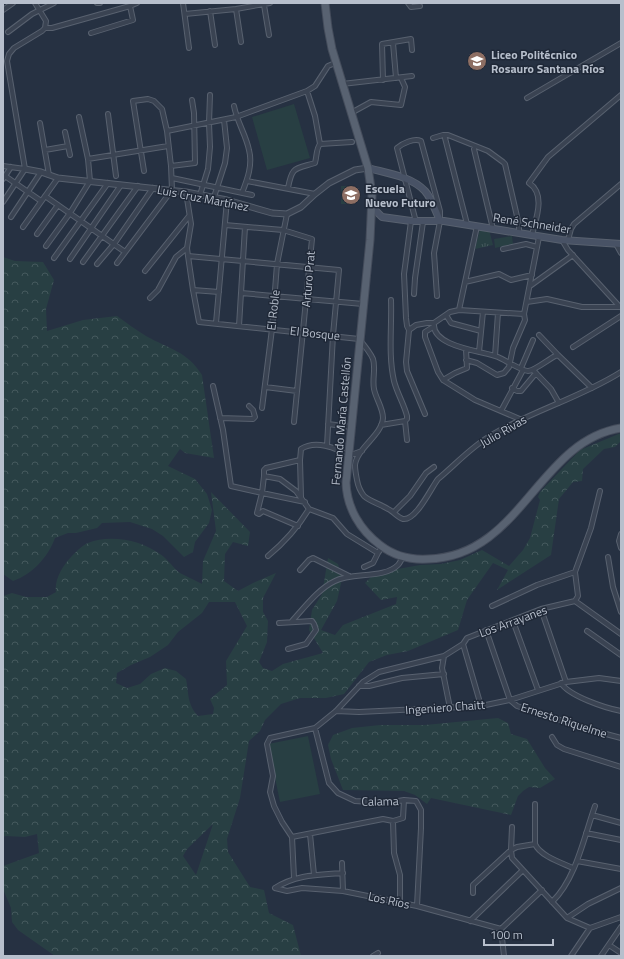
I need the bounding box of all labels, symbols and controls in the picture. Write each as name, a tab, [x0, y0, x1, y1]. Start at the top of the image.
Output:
place label: Liceo Politécnico Rosauro Santana Ríos	[491, 45, 605, 78]
school or university icon: Liceo Politécnico Rosauro Santana Ríos	[466, 50, 488, 72]
place label: Escuela Nuevo Futuro	[365, 179, 436, 212]
street label: Luis Cruz Martínez	[156, 180, 250, 216]
school or university icon: Escuela Nuevo Futuro	[340, 184, 362, 206]
street label: René Schneider	[492, 207, 572, 239]
street label: Arturo Prat	[296, 249, 320, 308]
street label: El Roble	[261, 289, 285, 331]
street label: El Bosque	[289, 321, 341, 345]
street label: Fernando María Castellón	[326, 356, 356, 486]
street label: Julio Rivas	[476, 410, 530, 452]
street label: Los Arrayanes	[476, 600, 550, 642]
street label: Ingeniero Chaitt	[405, 695, 486, 719]
street label: Ernesto Riquelme	[518, 697, 610, 743]
street label: Calama	[361, 791, 399, 811]
street label: Los Ríos	[366, 886, 412, 914]
scale bar	[484, 921, 553, 947]
text: 100 m	[490, 925, 523, 944]

